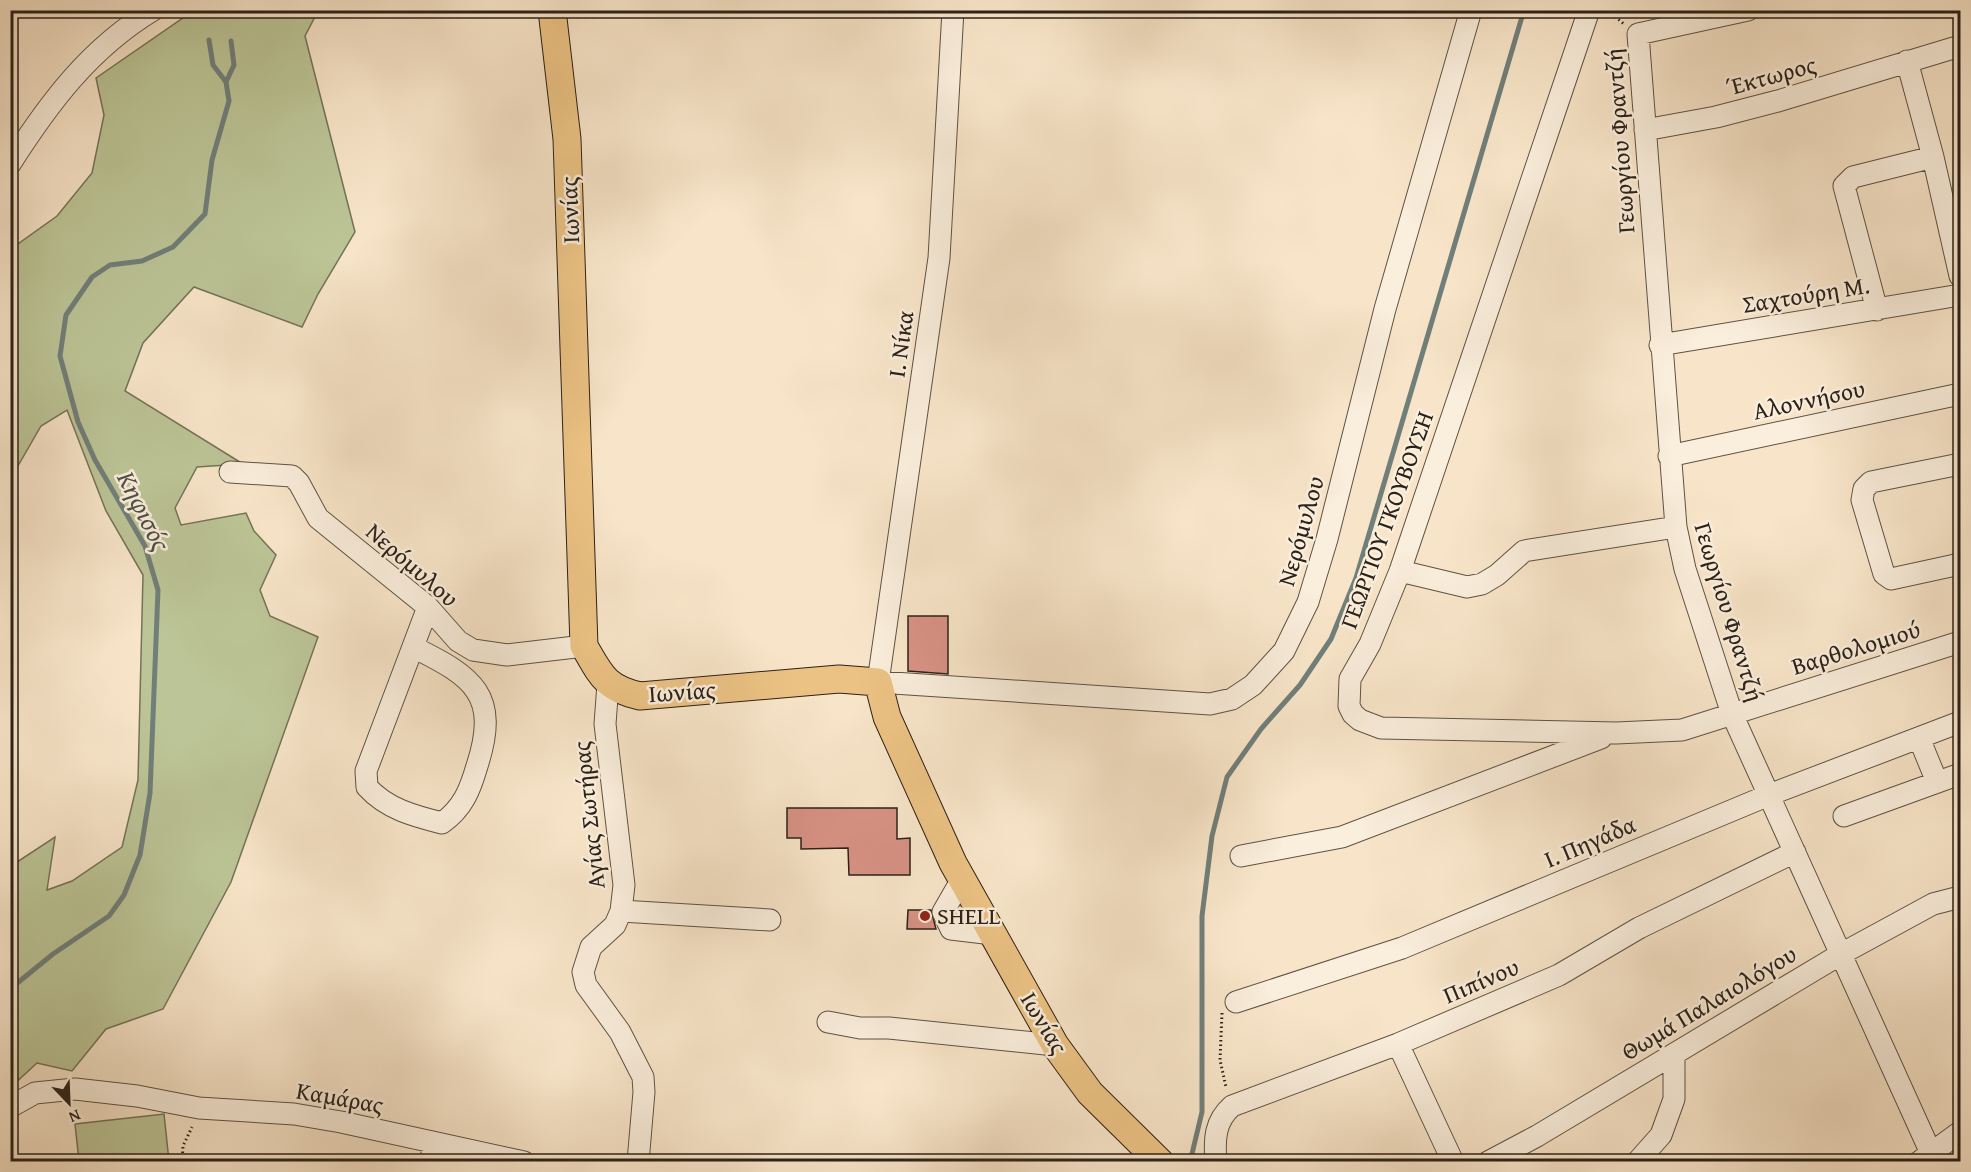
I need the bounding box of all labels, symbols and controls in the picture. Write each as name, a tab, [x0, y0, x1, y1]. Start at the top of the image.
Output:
street label: Γεωργίου Φραντζή	[1596, 47, 1643, 235]
street label: Έκτωρος	[1722, 47, 1820, 104]
street label: Ιωνίας	[551, 176, 588, 244]
street label: Σαχτούρη Μ.	[1740, 267, 1872, 322]
street label: Ι. Νίκα	[878, 308, 923, 380]
street label: Αλοννήσου	[1750, 371, 1868, 428]
street label: ΓΕΩΡΓΙΟΥ ΓΚΟΥΒΟΥΣΗ	[1331, 406, 1442, 633]
water label: Κηφισός	[107, 463, 181, 558]
street label: Νερόμυλου	[1268, 472, 1333, 590]
street label: Νερόμυλου	[358, 514, 466, 615]
street label: Γεωργίου Φραντζή	[1686, 518, 1773, 706]
street label: Βαρθολομιού	[1787, 611, 1925, 684]
street label: Ιωνίας	[647, 672, 717, 711]
street label: Αγίας Σωτήρας	[563, 739, 614, 891]
street label: Ι. Πηγάδα	[1538, 807, 1641, 877]
place label: SHELL	[937, 898, 1000, 933]
marker: SHELL	[918, 909, 932, 923]
street label: Θωμά Παλαιολόγου	[1615, 936, 1803, 1069]
street label: Πιπίνου	[1437, 949, 1524, 1012]
street label: Ιωνίας	[1012, 985, 1077, 1061]
north arrow	[39, 1073, 99, 1133]
street label: Καμάρας	[294, 1073, 386, 1122]
text: N	[65, 1104, 84, 1130]

